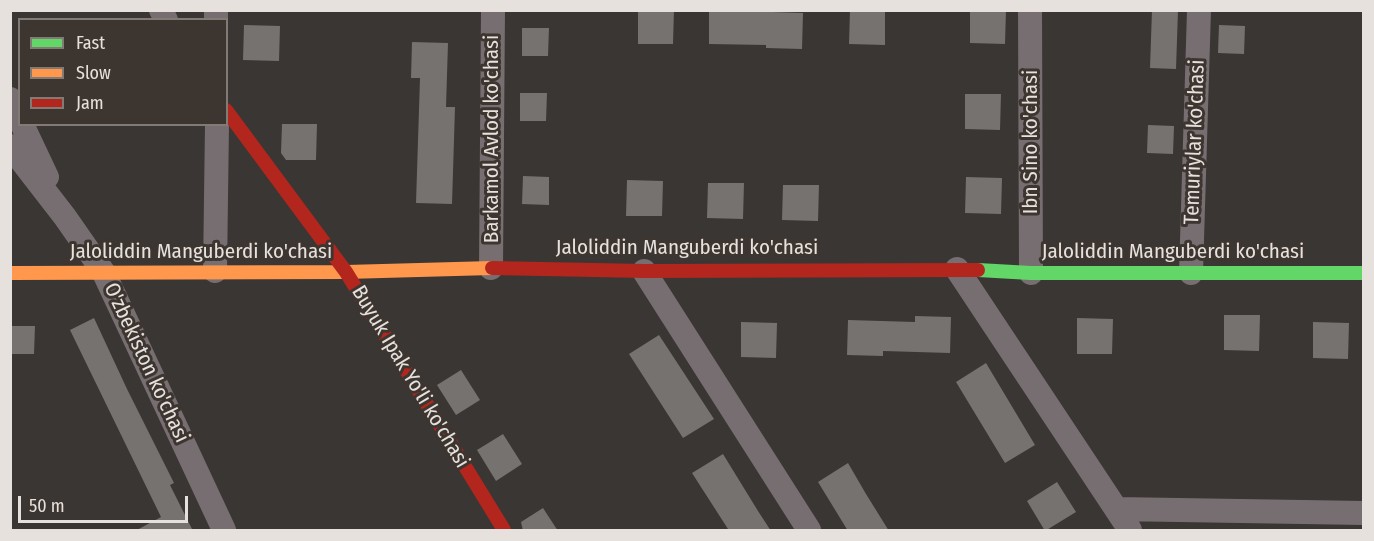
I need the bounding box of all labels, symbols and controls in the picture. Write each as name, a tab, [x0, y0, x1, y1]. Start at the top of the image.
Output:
legend	[18, 18, 228, 126]
text: Fast	[76, 32, 105, 54]
street label: Barkamol Avlod ko'chasi	[479, 35, 505, 243]
street label: Temuriylar ko'chasi	[1180, 59, 1210, 225]
text: Slow	[76, 62, 111, 84]
street label: Ibn Sino ko'chasi	[1018, 70, 1044, 214]
text: Jam	[76, 92, 104, 114]
street label: Jaloliddin Manguberdi ko'chasi	[556, 235, 818, 261]
street label: Jaloliddin Manguberdi ko'chasi	[70, 239, 332, 265]
street label: Jaloliddin Manguberdi ko'chasi	[1042, 239, 1304, 265]
street label: O'zbekiston ko'chasi	[98, 279, 194, 447]
street label: Buyuk Ipak Yo'li ko'chasi	[346, 281, 474, 473]
scale bar	[21, 484, 190, 522]
text: 50 m	[29, 495, 65, 517]

